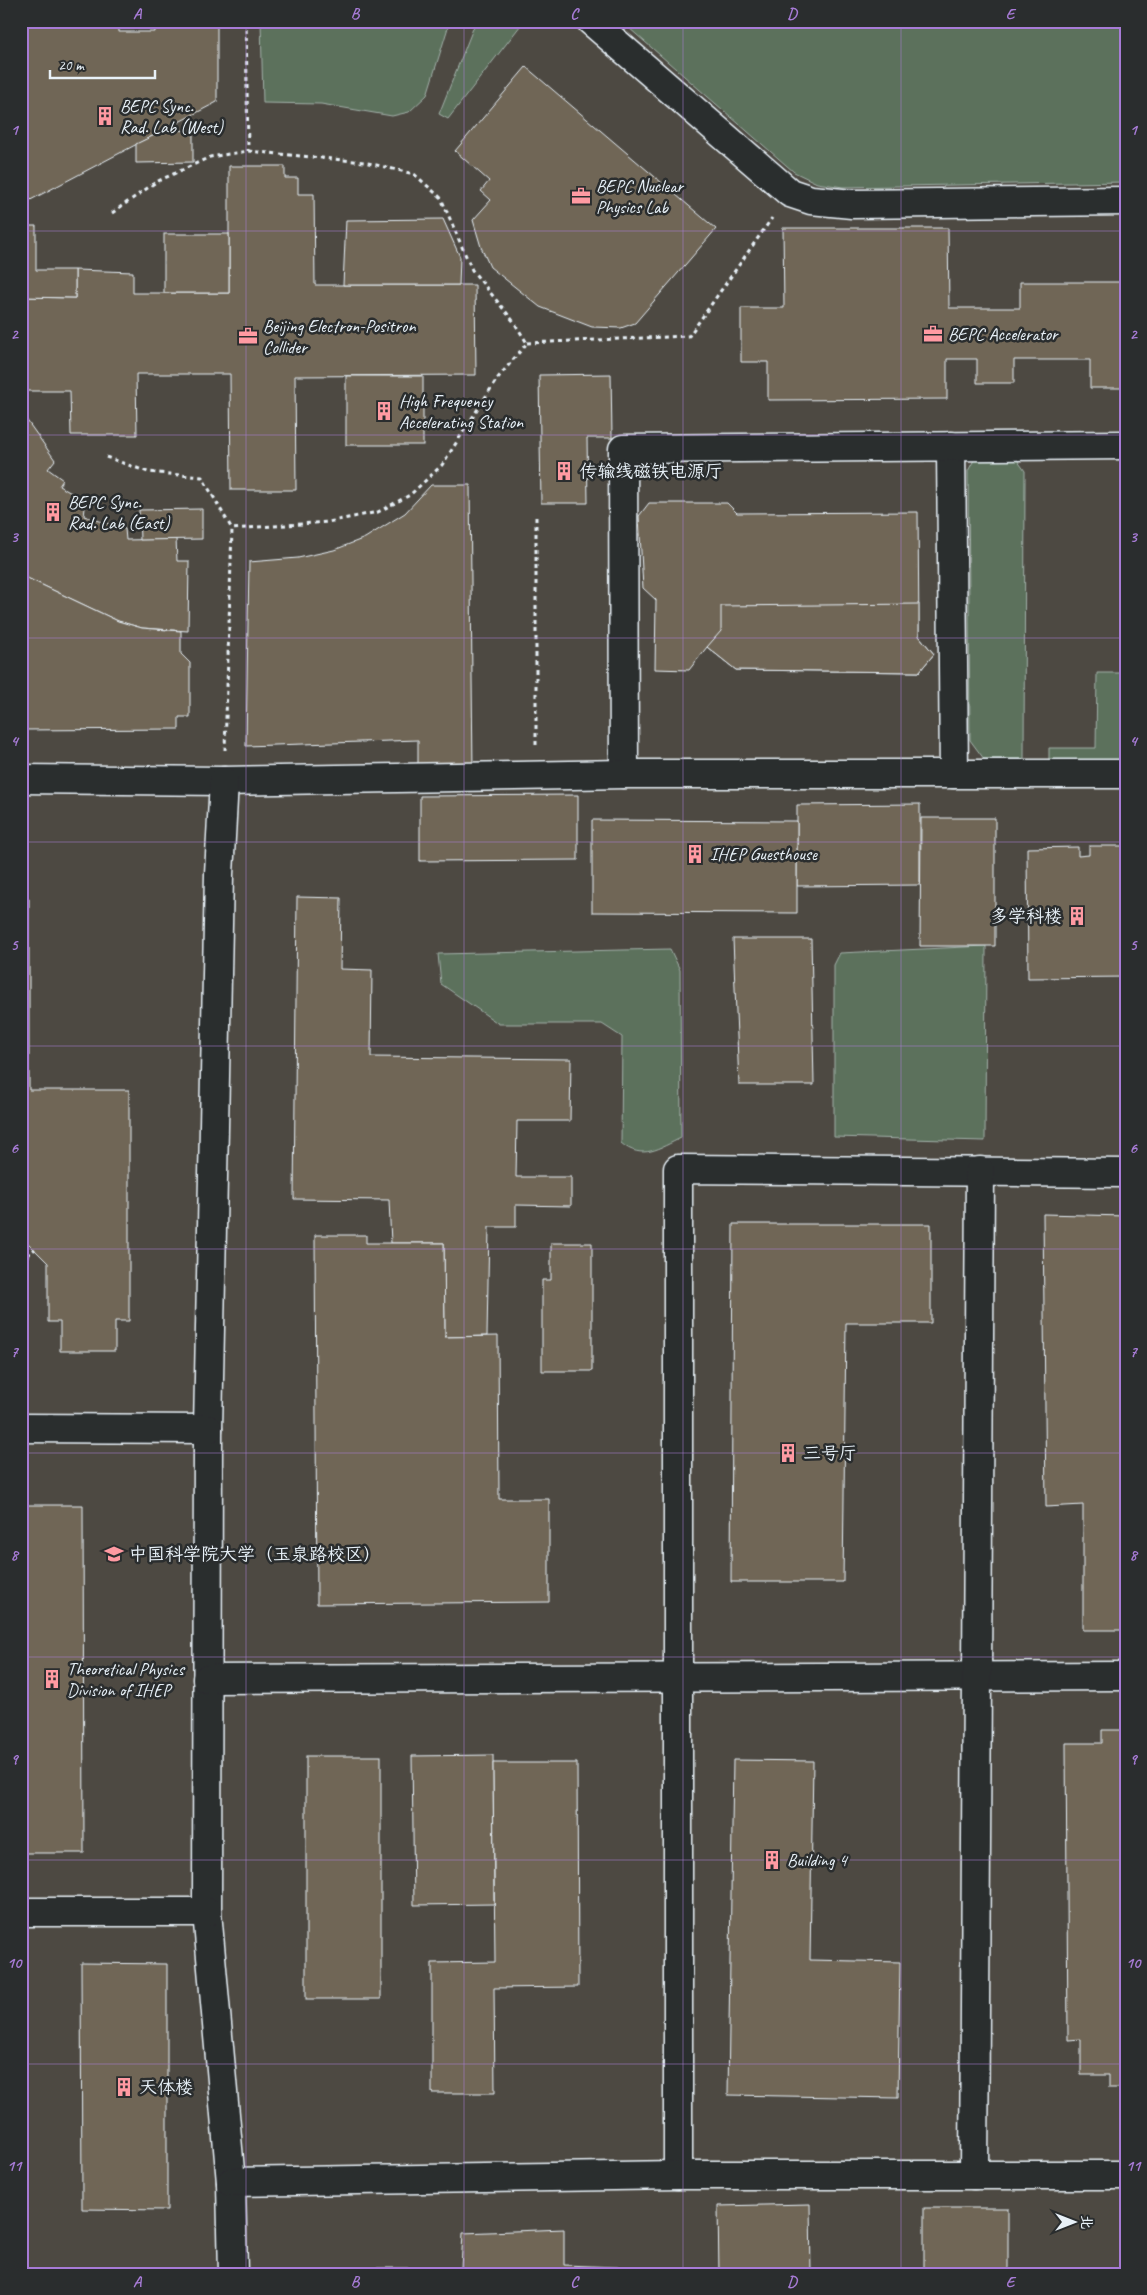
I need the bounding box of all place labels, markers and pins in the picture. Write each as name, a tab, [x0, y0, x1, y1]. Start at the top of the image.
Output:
place label: BEPC Sync. Rad. Lab (West)	[120, 95, 224, 138]
building icon: BEPC Sync. Rad. Lab (West)	[94, 105, 116, 127]
place label: BEPC Nuclear Physics Lab	[596, 175, 685, 218]
office icon: BEPC Nuclear Physics Lab	[570, 185, 592, 207]
place label: Beijing Electron-Positron Collider	[263, 315, 416, 358]
office icon: BEPC Accelerator	[922, 323, 944, 345]
place label: BEPC Accelerator	[948, 323, 1059, 345]
office icon: Beijing Electron-Positron Collider	[237, 325, 259, 347]
place label: High Frequency Accelerating Station	[399, 390, 524, 433]
building icon: High Frequency Accelerating Station	[373, 400, 395, 422]
building icon: 传输线磁铁电源厅	[553, 460, 575, 482]
place label: 传输线磁铁电源厅	[579, 460, 723, 482]
place label: BEPC Sync. Rad. Lab (East)	[68, 491, 170, 534]
building icon: BEPC Sync. Rad. Lab (East)	[42, 501, 64, 523]
building icon: IHEP Guesthouse	[684, 843, 706, 865]
place label: IHEP Guesthouse	[710, 843, 818, 865]
place label: 多学科楼	[990, 905, 1062, 927]
building icon: 多学科楼	[1066, 905, 1088, 927]
building icon: 三号厅	[777, 1442, 799, 1464]
place label: 三号厅	[803, 1442, 857, 1464]
school or university icon: 中国科学院大学（玉泉路校区）	[103, 1543, 125, 1565]
place label: 中国科学院大学（玉泉路校区）	[129, 1543, 381, 1565]
place label: Theoretical Physics Division of IHEP	[67, 1658, 186, 1701]
building icon: Theoretical Physics Division of IHEP	[41, 1668, 63, 1690]
building icon: Building 4	[761, 1849, 783, 1871]
place label: Building 4	[787, 1849, 849, 1871]
building icon: 天体楼	[113, 2076, 135, 2098]
place label: 天体楼	[139, 2076, 193, 2098]

